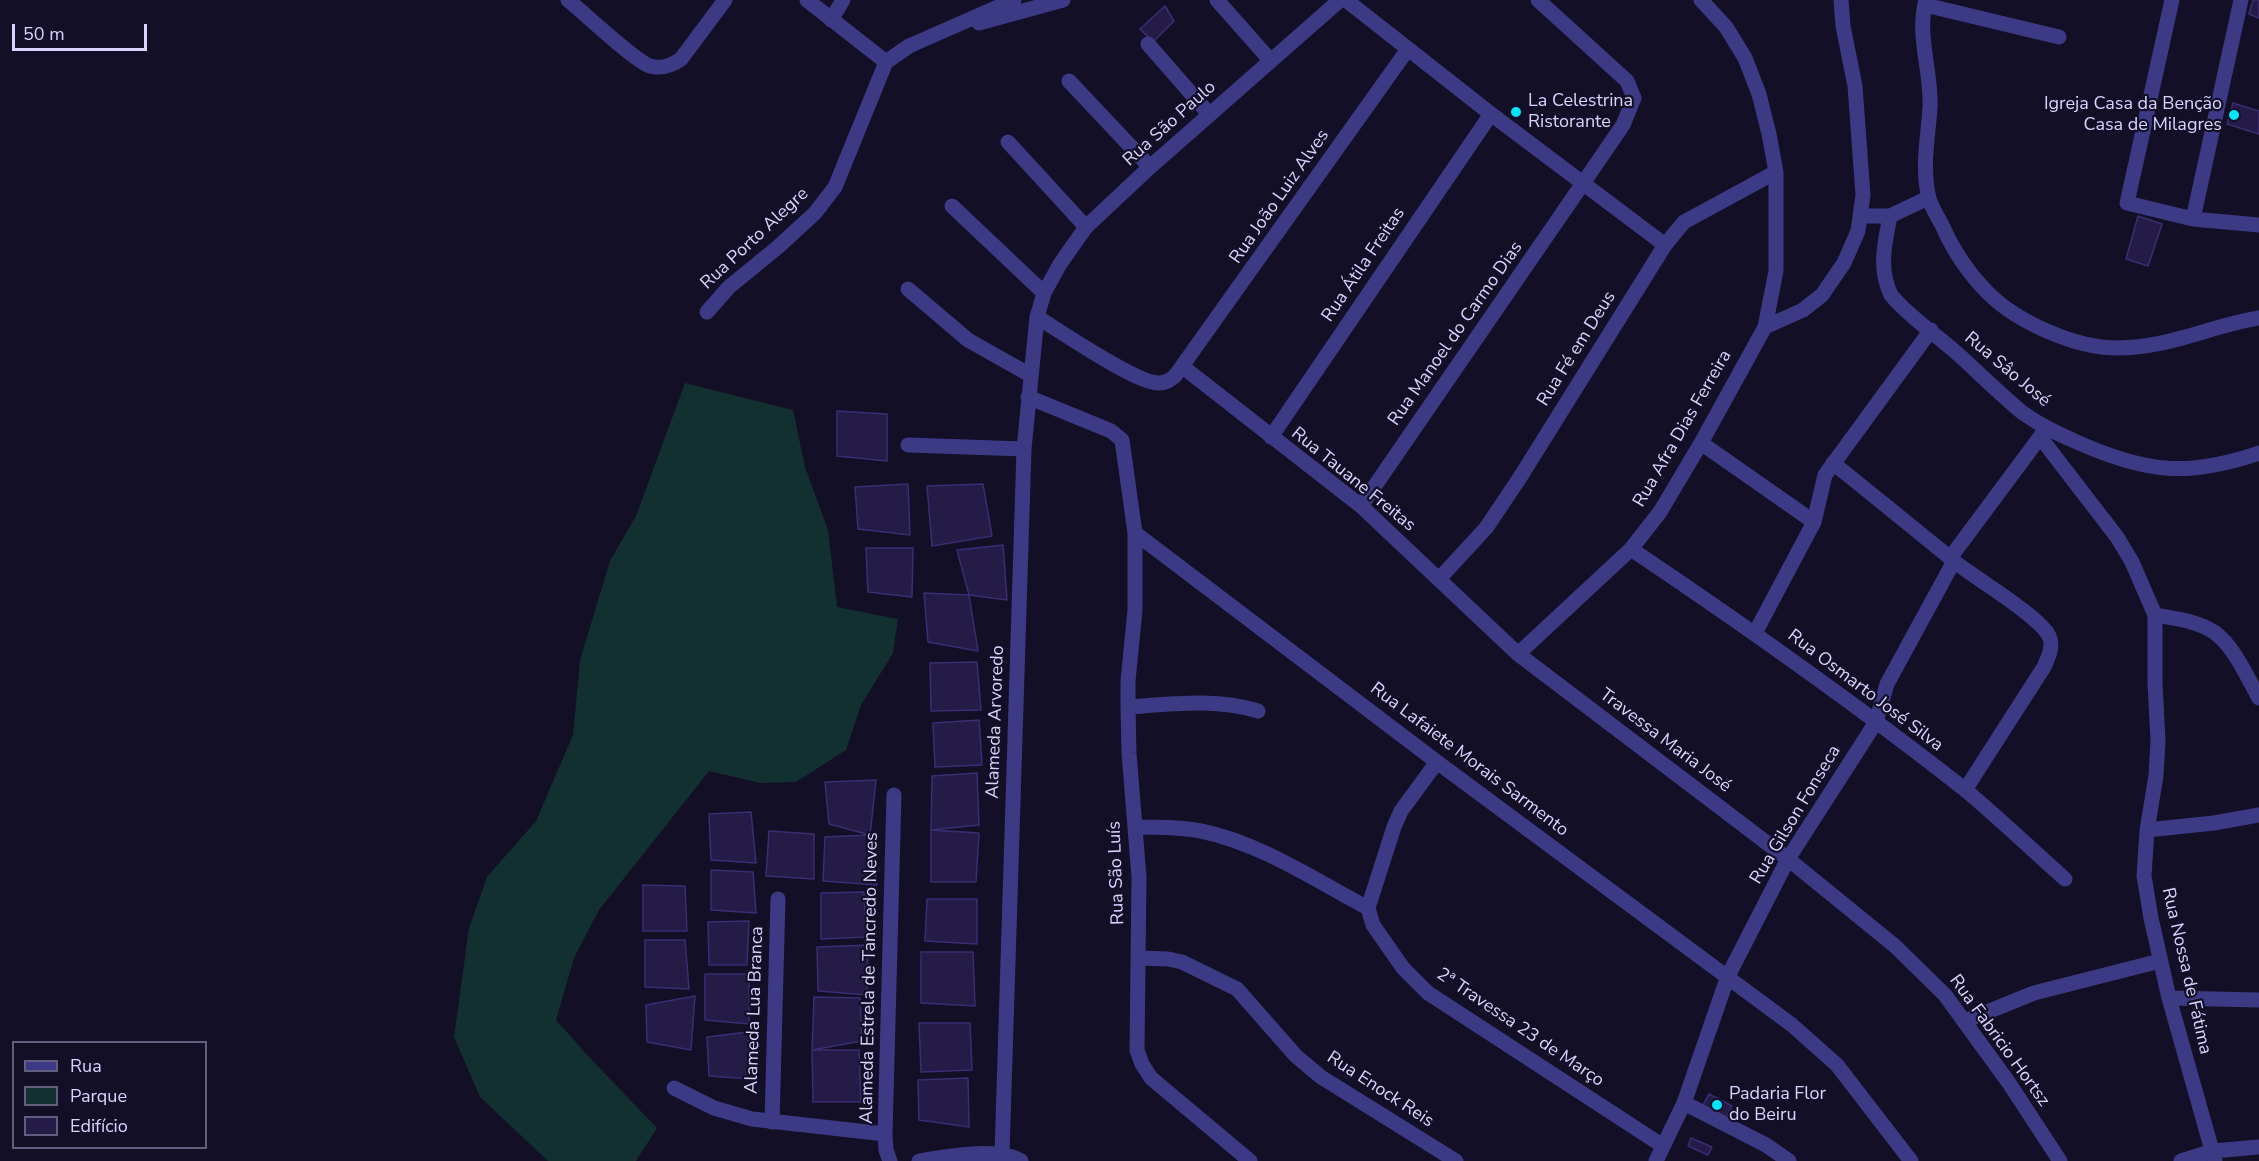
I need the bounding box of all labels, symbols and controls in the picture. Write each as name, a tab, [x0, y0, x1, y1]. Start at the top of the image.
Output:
scale bar	[15, 12, 150, 50]
text: 50 m	[23, 22, 65, 46]
street label: Rua São Paulo	[1119, 77, 1221, 171]
place label: La Celestrina Ristorante	[1528, 91, 1633, 134]
place label: Igreja Casa da Benção Casa de Milagres	[2044, 94, 2222, 136]
marker: La Celestrina Ristorante	[1509, 105, 1523, 119]
marker: Igreja Casa da Benção Casa de Milagres	[2227, 108, 2241, 122]
street label: Rua João Luiz Alves	[1226, 126, 1334, 268]
street label: Rua Porto Alegre	[697, 184, 813, 294]
street label: Rua Átila Freitas	[1318, 204, 1410, 326]
street label: Rua Manoel do Carmo Dias	[1384, 238, 1528, 430]
street label: Rua Fé em Deus	[1533, 288, 1621, 410]
street label: Rua Sâo José	[1960, 328, 2054, 412]
street label: Rua Afra Dias Ferreira	[1629, 347, 1737, 511]
street label: Rua Tauane Freitas	[1287, 423, 1419, 537]
street label: Rua Osmarto José Silva	[1783, 625, 1947, 757]
street label: Alameda Arvoredo	[983, 645, 1009, 799]
street label: Rua Lafaiete Morais Sarmento	[1366, 678, 1572, 842]
street label: Travessa Maria José	[1595, 684, 1735, 798]
street label: Rua Gilson Fonseca	[1746, 742, 1846, 888]
street label: Rua São Luís	[1104, 821, 1130, 925]
street label: Alameda Estrela de Tancredo Neves	[857, 832, 883, 1124]
street label: Rua Nossa de Fátima	[2156, 886, 2216, 1056]
street label: Alameda Lua Branca	[741, 926, 769, 1094]
street label: 2ª Travessa 23 de Março	[1432, 964, 1608, 1092]
street label: Rua Fabricio Hortsz	[1944, 971, 2054, 1111]
legend	[12, 1041, 207, 1149]
street label: Rua Enock Reis	[1322, 1047, 1438, 1133]
text: Rua	[70, 1054, 102, 1078]
text: Parque	[70, 1084, 127, 1108]
place label: Padaria Flor do Beiru	[1729, 1084, 1826, 1126]
marker: Padaria Flor do Beiru	[1710, 1098, 1724, 1112]
text: Edifício	[70, 1114, 128, 1138]

